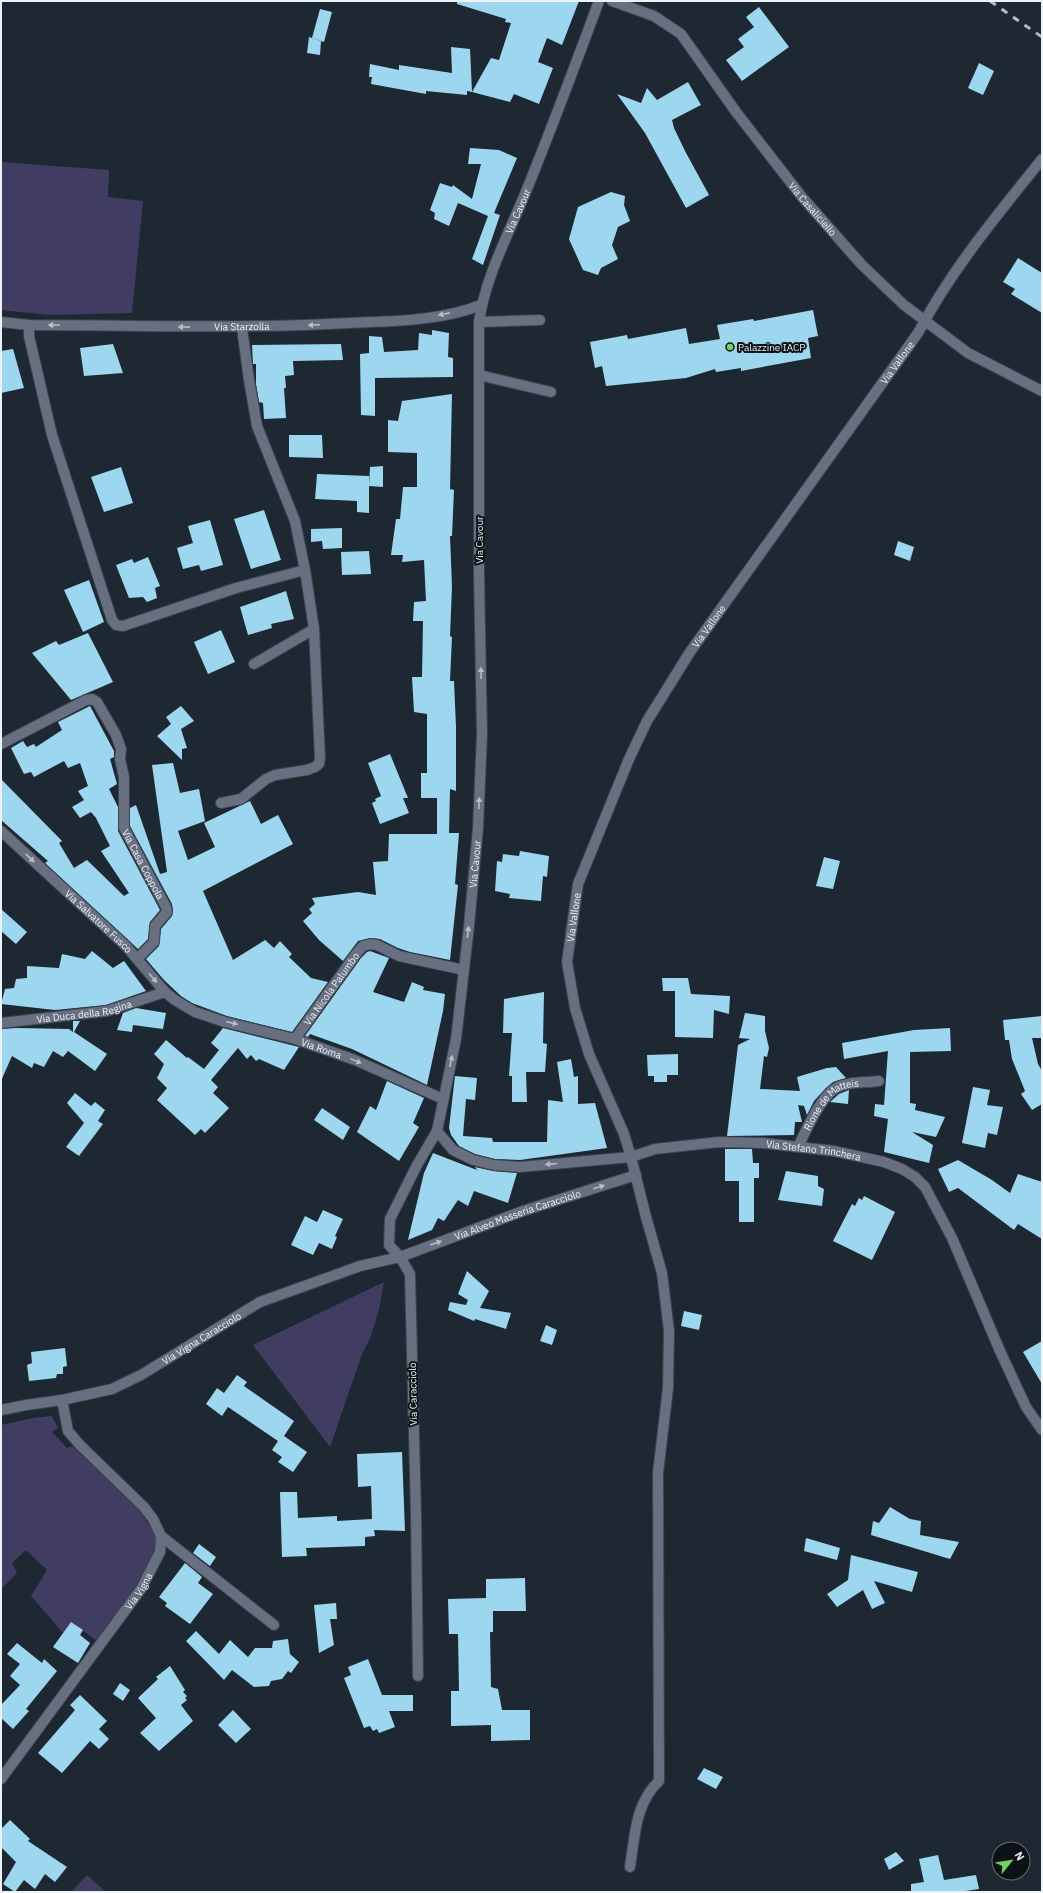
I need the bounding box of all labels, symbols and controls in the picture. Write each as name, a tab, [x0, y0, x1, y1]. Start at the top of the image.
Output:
street label: Via Casaliciello	[786, 179, 840, 239]
street label: Via Cavour	[502, 186, 533, 235]
one-way arrow	[438, 312, 450, 318]
street label: Via Starzolla	[214, 319, 270, 333]
one-way arrow	[47, 322, 60, 328]
one-way arrow	[307, 322, 320, 328]
one-way arrow	[177, 324, 190, 330]
street label: Via Vallone	[877, 338, 917, 386]
place label: Palazzine IACP	[738, 341, 805, 354]
marker: Palazzine IACP	[725, 342, 735, 352]
street label: Via Cavour	[473, 516, 486, 564]
street label: Via Vallone	[689, 602, 729, 650]
one-way arrow	[478, 666, 484, 679]
one-way arrow	[475, 797, 482, 809]
street label: Via Casa Coppola	[119, 827, 167, 902]
street label: Via Cavour	[466, 839, 483, 888]
one-way arrow	[25, 853, 35, 863]
street label: Via Salvatore Fusco	[62, 887, 136, 956]
street label: Via Vallone	[563, 891, 583, 943]
one-way arrow	[465, 926, 471, 938]
street label: Via Nicola Palumbo	[301, 949, 362, 1028]
one-way arrow	[148, 972, 157, 983]
street label: Via Duca della Regina	[36, 997, 134, 1025]
one-way arrow	[226, 1021, 238, 1027]
street label: Via Roma	[299, 1035, 344, 1062]
one-way arrow	[449, 1055, 455, 1067]
one-way arrow	[351, 1058, 363, 1064]
street label: Rione de Matteis	[800, 1076, 859, 1133]
street label: Via Stefano Trinchera	[765, 1137, 863, 1163]
one-way arrow	[545, 1161, 557, 1168]
one-way arrow	[593, 1184, 605, 1190]
street label: Via Alveo Masseria Caracciolo	[452, 1186, 583, 1243]
one-way arrow	[431, 1240, 443, 1246]
street label: Via Vigna Caracciolo	[159, 1309, 244, 1367]
street label: Via Caracciolo	[406, 1362, 420, 1426]
street label: Via Vigna	[122, 1570, 155, 1612]
north arrow	[991, 1841, 1031, 1881]
text: N	[1012, 1849, 1028, 1863]

